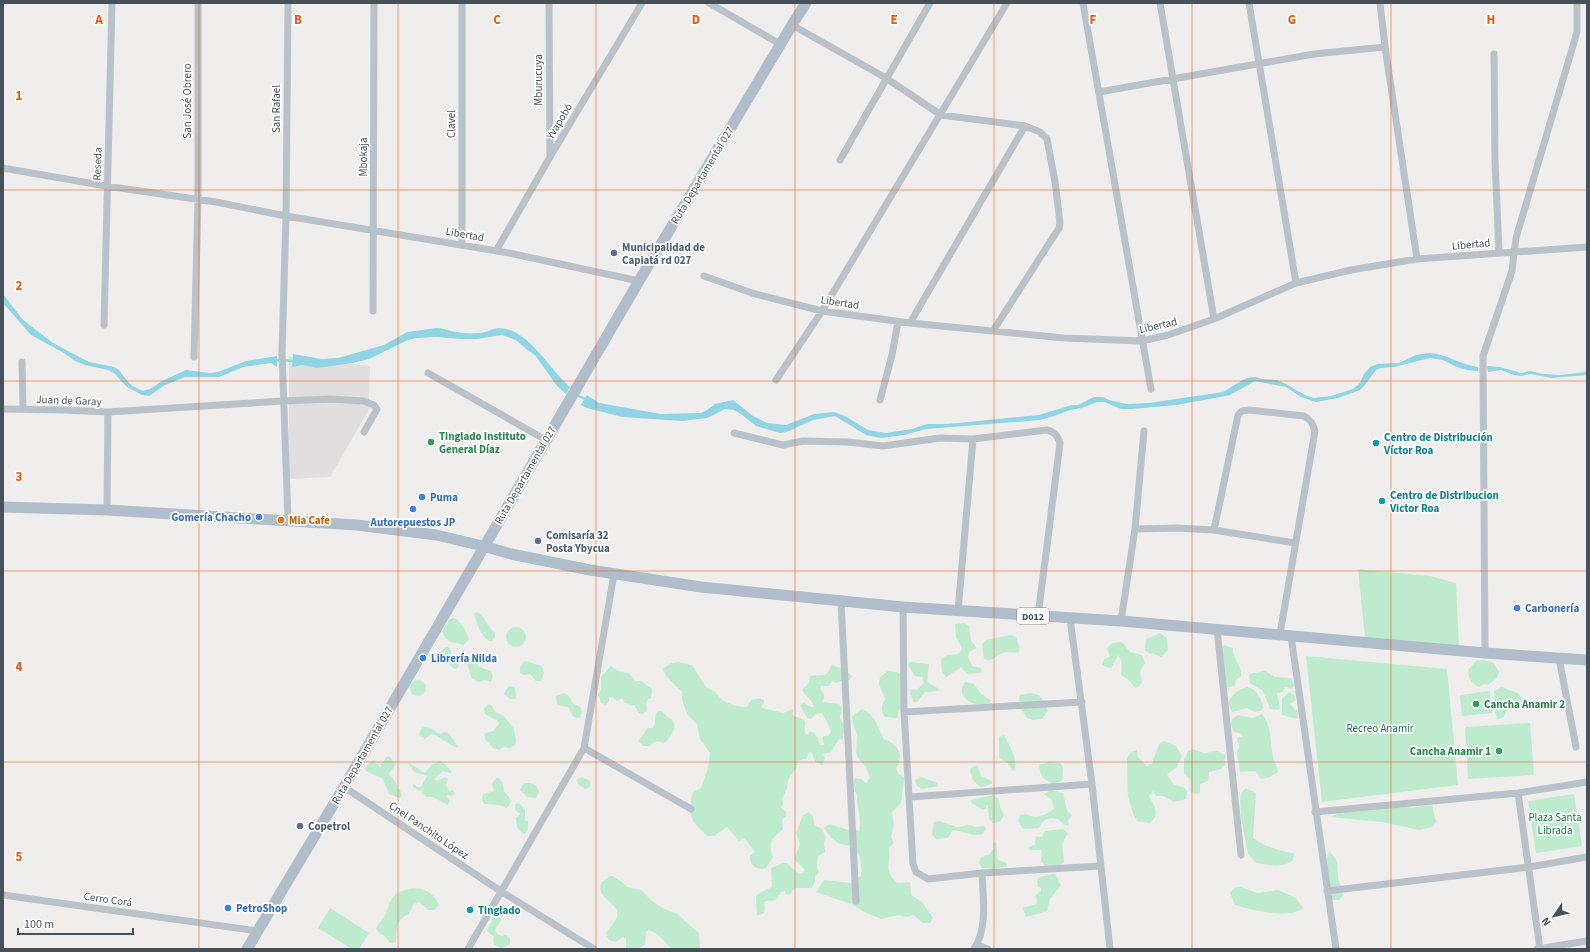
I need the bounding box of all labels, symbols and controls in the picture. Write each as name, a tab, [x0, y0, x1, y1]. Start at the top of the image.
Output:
text: A	[94, 11, 103, 29]
text: B	[294, 11, 302, 29]
text: C	[493, 11, 501, 29]
text: D	[692, 11, 700, 29]
text: E	[890, 11, 898, 29]
text: F	[1090, 11, 1097, 29]
text: G	[1288, 11, 1296, 29]
text: H	[1487, 11, 1495, 29]
street label: Mburucuya	[531, 54, 546, 106]
street label: San José Obrero	[180, 63, 195, 139]
street label: San Rafael	[269, 85, 284, 133]
text: 1	[16, 87, 23, 105]
street label: Yvapobó	[542, 100, 576, 143]
street label: Clavel	[444, 110, 459, 138]
street label: Ruta Departamental 027	[667, 124, 737, 227]
street label: Mbokaja	[356, 137, 371, 177]
street label: Reseda	[89, 147, 106, 181]
street label: Libertad	[445, 224, 485, 245]
street label: Libertad	[1451, 235, 1491, 254]
place label: Municipalidad de Capiatá rd 027	[622, 240, 705, 268]
marker: Municipalidad de Capiatá rd 027	[609, 248, 619, 258]
text: 2	[16, 277, 23, 295]
street label: Libertad	[820, 292, 860, 313]
street label: Libertad	[1138, 314, 1179, 337]
street label: Juan de Garay	[36, 392, 102, 409]
street label: Ruta Departamental 027	[491, 423, 560, 527]
place label: Tinglado Instituto General Díaz	[439, 429, 526, 457]
place label: Centro de Distribución Víctor Roa	[1383, 430, 1493, 458]
marker: Tinglado Instituto General Díaz	[426, 437, 436, 447]
marker: Centro de Distribución Víctor Roa	[1371, 438, 1381, 448]
text: 3	[16, 468, 23, 486]
place label: Centro de Distribucion Victor Roa	[1389, 488, 1499, 516]
place label: Puma	[430, 490, 458, 505]
marker: Puma	[417, 492, 427, 502]
marker: Centro de Distribucion Victor Roa	[1377, 496, 1387, 506]
marker: Autorepuestos JP	[408, 504, 418, 514]
place label: Gomería Chacho	[171, 510, 251, 525]
marker: Gomería Chacho	[254, 512, 264, 522]
place label: Mia Cafe	[289, 513, 330, 528]
marker: Mia Cafe	[276, 515, 286, 525]
place label: Autorepuestos JP	[370, 515, 456, 530]
place label: Comisaría 32 Posta Ybycua	[546, 528, 610, 556]
marker: Comisaría 32 Posta Ybycua	[533, 536, 543, 546]
place label: Carbonería	[1525, 601, 1579, 616]
marker: Carbonería	[1512, 603, 1522, 613]
road number: D012	[1017, 608, 1049, 624]
place label: Librería Nilda	[431, 651, 497, 666]
marker: Librería Nilda	[418, 653, 428, 663]
text: 4	[16, 658, 23, 676]
place label: Cancha Anamir 2	[1484, 697, 1565, 712]
marker: Cancha Anamir 2	[1471, 699, 1481, 709]
street label: Ruta Departamental 027	[328, 703, 397, 807]
park label: Recreo Anamir	[1346, 721, 1414, 736]
place label: Cancha Anamir 1	[1410, 744, 1491, 759]
marker: Cancha Anamir 1	[1494, 746, 1504, 756]
street label: Cnel Panchito López	[386, 798, 472, 863]
park label: Plaza Santa Librada	[1528, 810, 1582, 838]
place label: Copetrol	[308, 819, 351, 834]
marker: Copetrol	[295, 821, 305, 831]
text: 5	[16, 848, 23, 866]
street label: Cerro Corá	[83, 889, 133, 910]
north arrow	[1534, 896, 1574, 936]
place label: PetroShop	[236, 901, 287, 916]
marker: PetroShop	[223, 903, 233, 913]
place label: Tinglado	[478, 903, 521, 918]
marker: Tinglado	[465, 905, 475, 915]
scale bar	[18, 910, 133, 936]
text: N	[1538, 914, 1554, 929]
text: 100 m	[24, 916, 54, 933]

